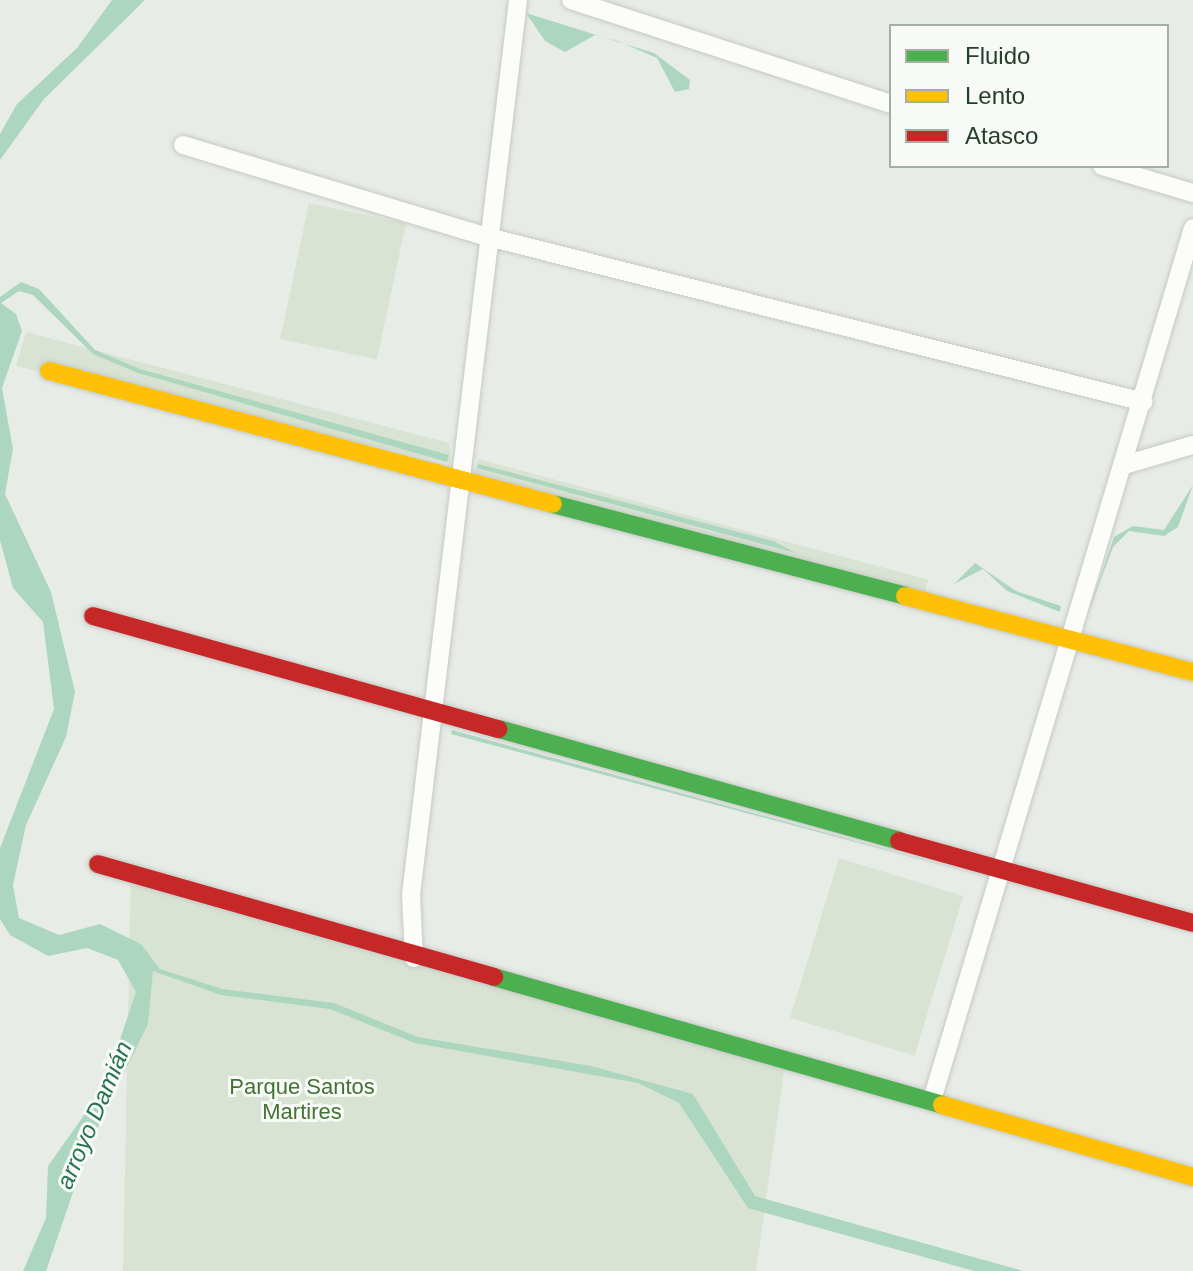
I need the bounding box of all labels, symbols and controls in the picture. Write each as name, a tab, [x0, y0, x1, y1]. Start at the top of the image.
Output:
legend	[889, 24, 1169, 168]
text: Fluido	[965, 42, 1030, 69]
text: Lento	[965, 82, 1025, 109]
text: Atasco	[965, 122, 1038, 149]
water label: arroyo Damián	[50, 1037, 138, 1193]
park label: Parque Santos Martires	[229, 1073, 375, 1124]

